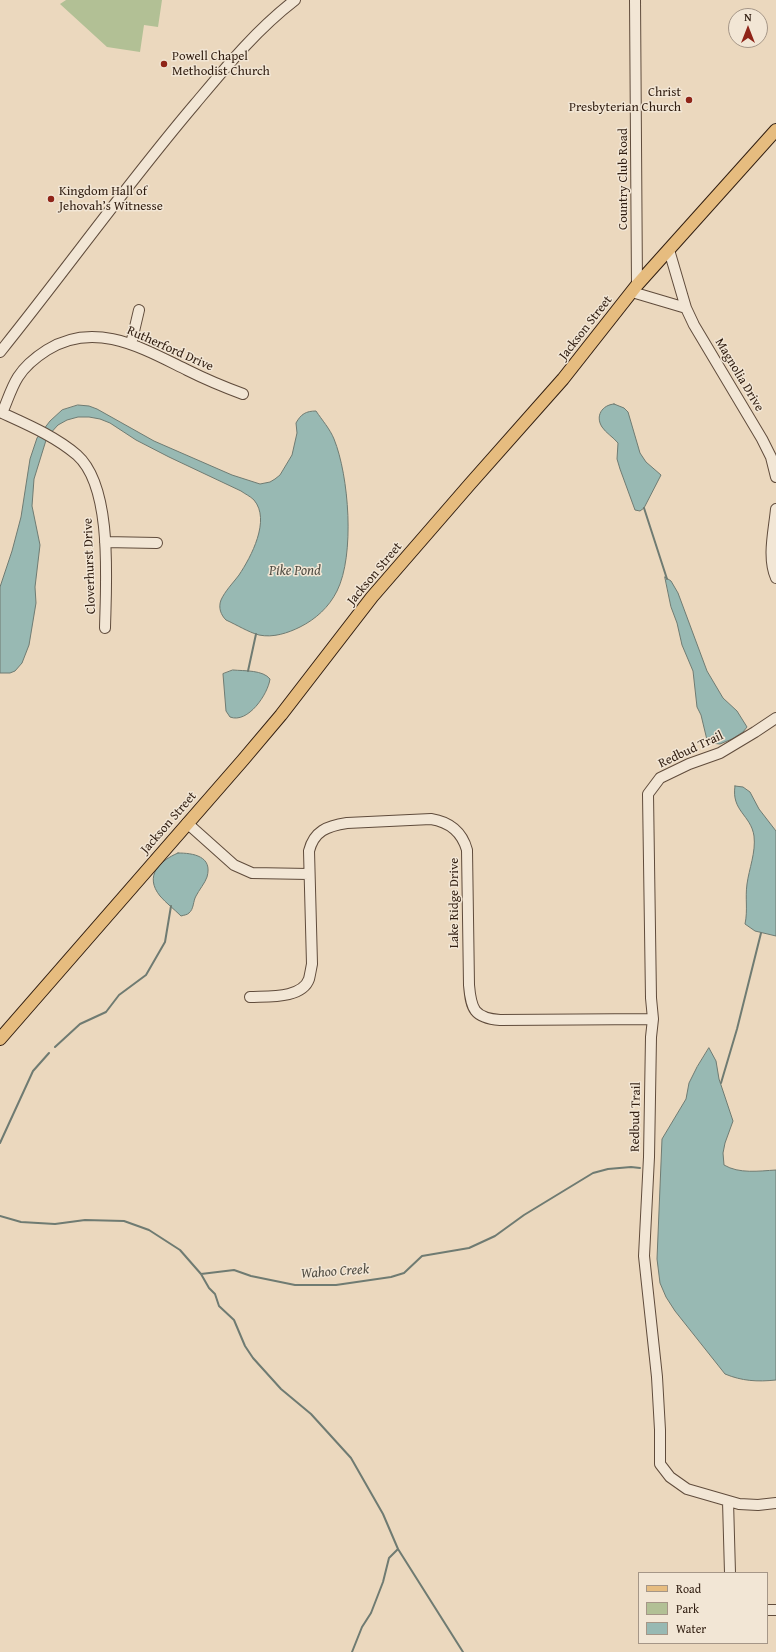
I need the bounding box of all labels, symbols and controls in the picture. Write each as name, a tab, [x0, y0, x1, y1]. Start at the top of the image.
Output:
north arrow	[728, 8, 768, 48]
text: N	[744, 9, 752, 25]
place label: Powell Chapel Methodist Church	[172, 49, 270, 80]
marker: Powell Chapel Methodist Church	[159, 59, 169, 69]
place label: Christ Presbyterian Church	[569, 85, 681, 116]
marker: Christ Presbyterian Church	[684, 95, 694, 105]
street label: Country Club Road	[616, 128, 632, 230]
place label: Kingdom Hall of Jehovah’s Witnesse	[59, 184, 163, 215]
marker: Kingdom Hall of Jehovah’s Witnesse	[46, 194, 56, 204]
street label: Jackson Street	[556, 293, 616, 363]
street label: Rutherford Drive	[124, 323, 216, 375]
street label: Magnolia Drive	[711, 336, 767, 414]
street label: Cloverhurst Drive	[81, 518, 99, 614]
street label: Jackson Street	[344, 539, 406, 609]
water label: Pike Pond	[269, 563, 321, 579]
street label: Redbud Trail	[656, 728, 726, 772]
street label: Jackson Street	[138, 789, 200, 857]
street label: Lake Ridge Drive	[447, 858, 463, 948]
street label: Redbud Trail	[628, 1082, 644, 1152]
water label: Wahoo Creek	[300, 1261, 370, 1283]
legend	[638, 1572, 768, 1644]
text: Road	[676, 1580, 701, 1597]
text: Park	[676, 1600, 699, 1617]
text: Water	[676, 1620, 706, 1637]

